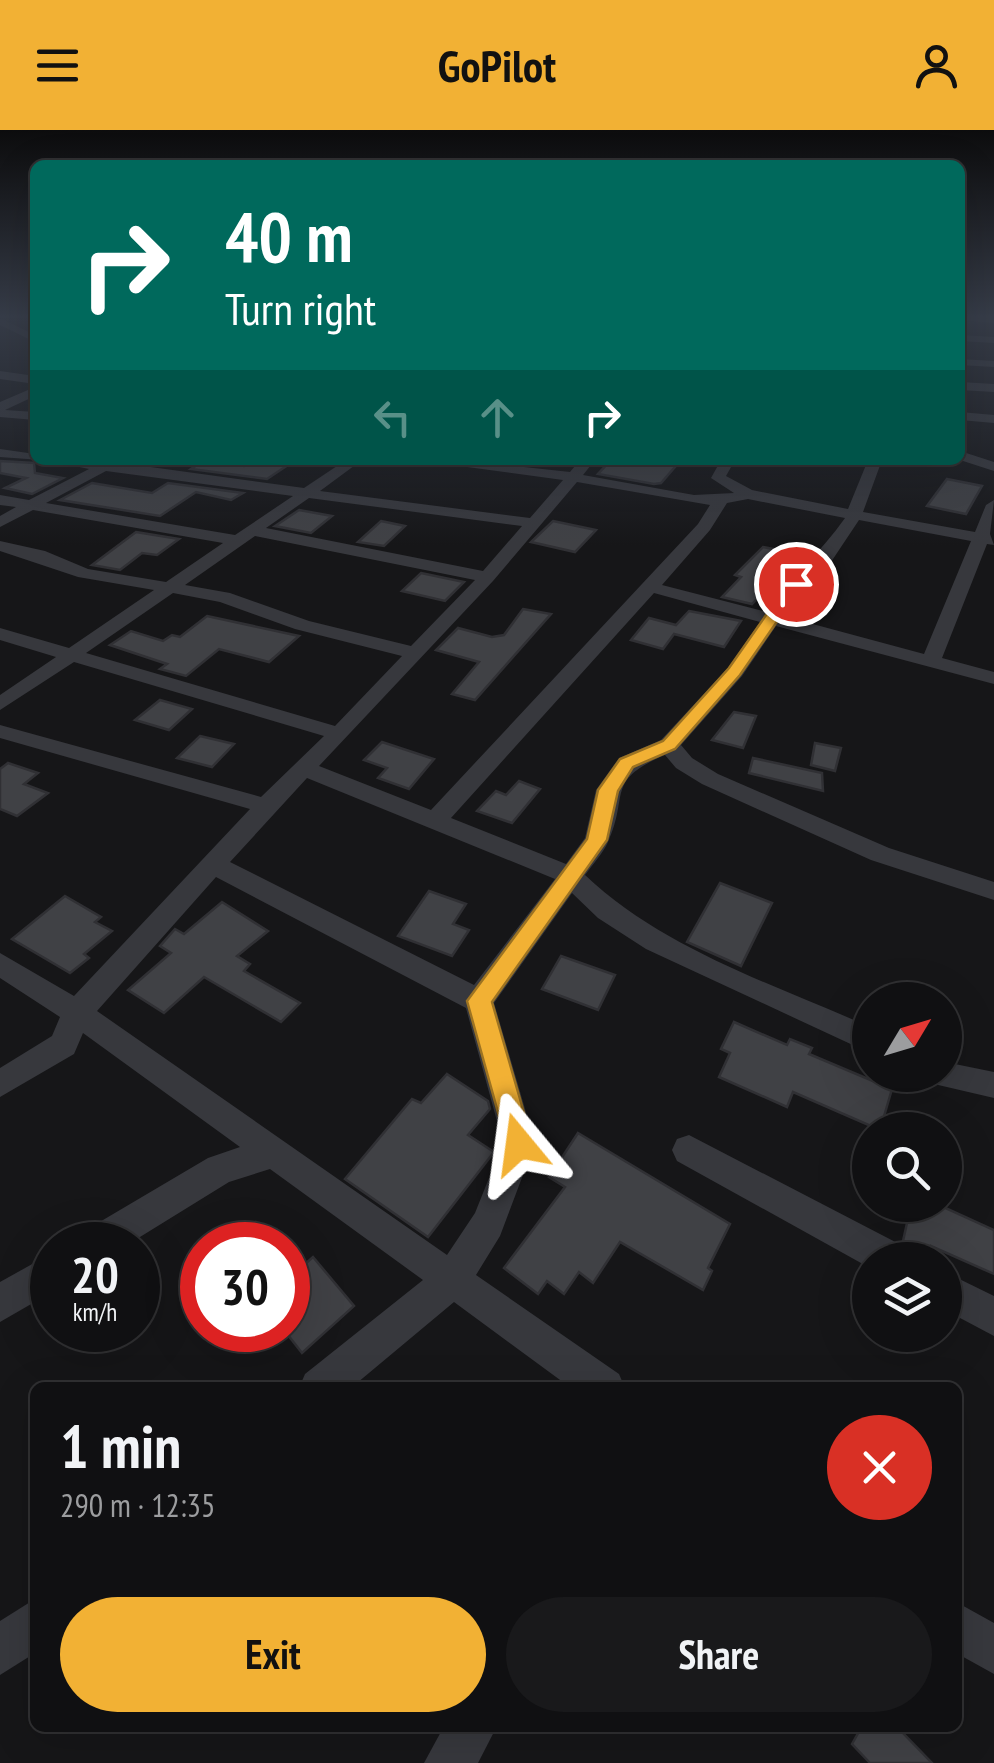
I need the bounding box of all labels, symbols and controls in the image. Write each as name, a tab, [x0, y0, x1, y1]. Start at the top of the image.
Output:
text: GoPilot	[438, 36, 556, 94]
icon: menu	[30, 38, 85, 93]
icon: person	[909, 38, 964, 93]
text: 40 m	[225, 191, 353, 281]
icon: right	[60, 200, 190, 330]
text: Turn right	[225, 279, 376, 337]
icon: left	[365, 390, 420, 445]
icon: ahead	[470, 390, 525, 445]
icon: right	[575, 390, 630, 445]
pin	[754, 542, 839, 627]
icon: arrive	[769, 557, 824, 612]
north arrow	[852, 982, 962, 1092]
map controls	[852, 982, 962, 1352]
position arrow	[467, 1092, 571, 1196]
button: search	[852, 1112, 962, 1222]
speed limit sign: 30	[180, 1222, 310, 1352]
text: 20	[71, 1242, 119, 1307]
button: layers	[852, 1242, 962, 1352]
text: km/h	[73, 1296, 117, 1328]
text: 1 min	[60, 1407, 181, 1485]
button: close	[827, 1415, 932, 1520]
text: 290 m · 12:35	[60, 1484, 215, 1526]
button: Exit	[60, 1597, 486, 1712]
button: Share	[506, 1597, 932, 1712]

